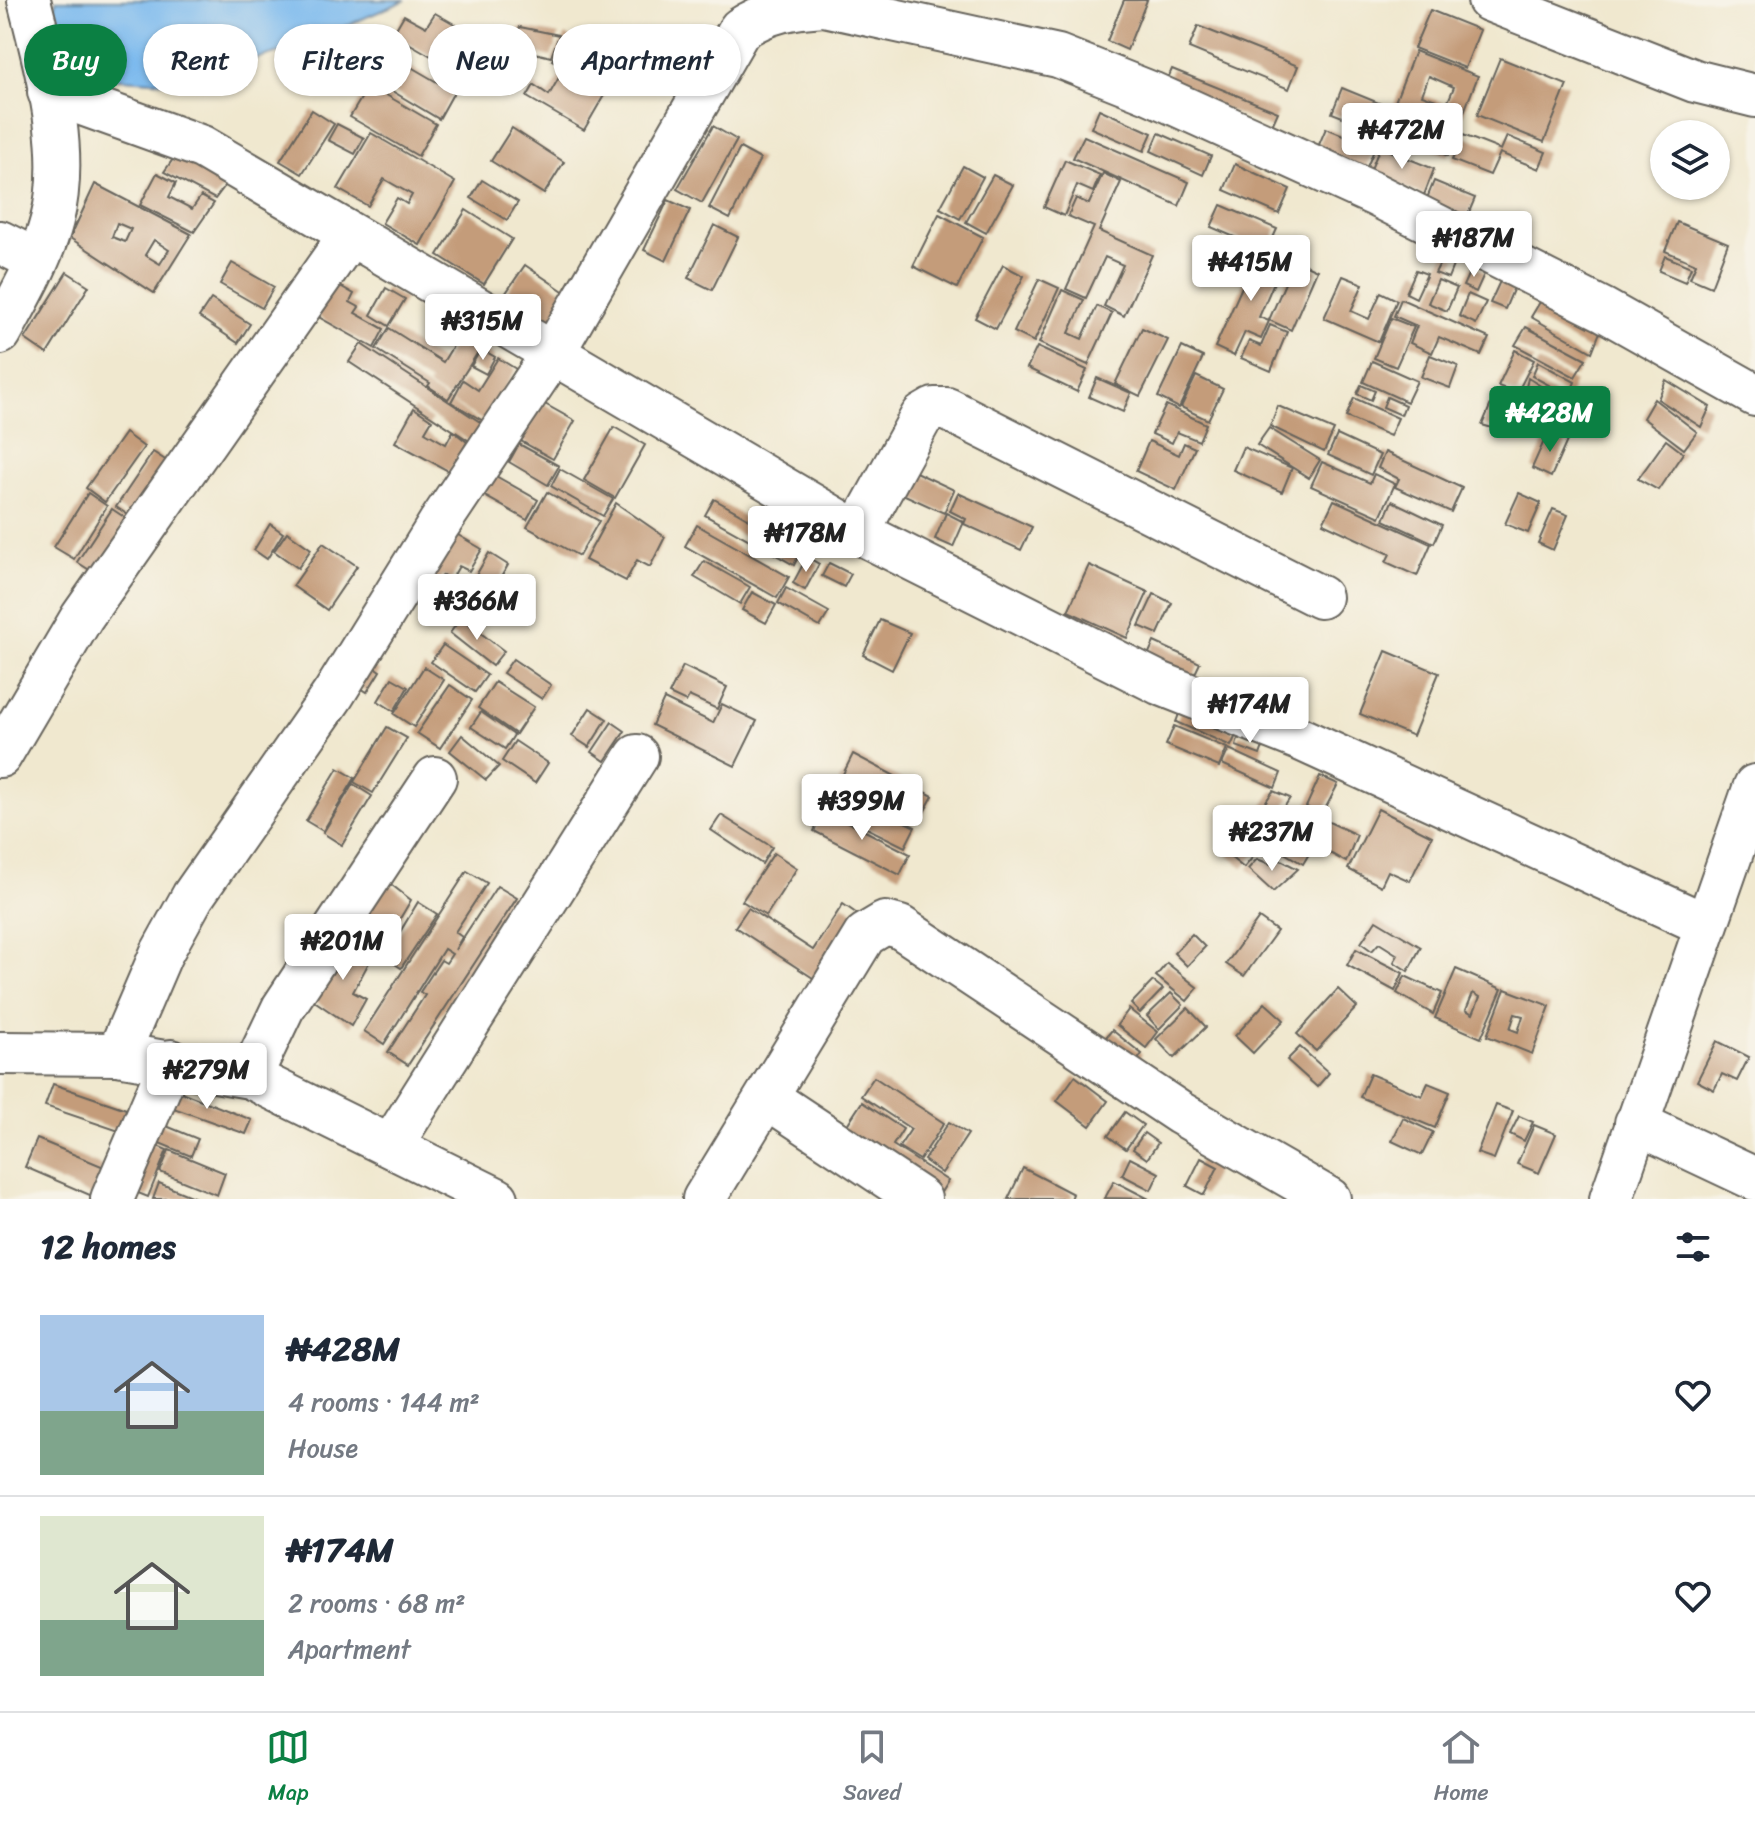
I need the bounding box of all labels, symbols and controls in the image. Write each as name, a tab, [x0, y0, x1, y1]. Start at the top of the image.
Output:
chip: Buy	[24, 24, 127, 96]
chip: Rent	[143, 24, 258, 96]
chip: Filters	[274, 24, 412, 96]
chip: New	[428, 24, 537, 96]
chip: Apartment	[553, 24, 741, 96]
pin: ₦472M	[1346, 103, 1458, 171]
text: ₦472M	[1360, 106, 1444, 152]
map controls	[1650, 120, 1730, 200]
button: layers	[1650, 120, 1730, 200]
pin: ₦187M	[1418, 211, 1530, 279]
text: ₦187M	[1434, 214, 1514, 260]
pin: ₦415M	[1195, 235, 1307, 303]
text: ₦415M	[1210, 238, 1292, 284]
pin: ₦315M	[427, 294, 539, 362]
text: ₦315M	[443, 297, 523, 343]
pin: ₦428M	[1494, 386, 1606, 454]
text: ₦428M	[1507, 389, 1593, 435]
pin: ₦178M	[750, 506, 862, 574]
text: ₦178M	[766, 509, 846, 555]
pin: ₦366M	[421, 574, 533, 642]
text: ₦366M	[436, 577, 518, 623]
pin: ₦174M	[1194, 677, 1306, 745]
text: ₦174M	[1210, 680, 1290, 726]
pin: ₦399M	[806, 774, 918, 842]
text: ₦399M	[820, 777, 904, 823]
pin: ₦237M	[1216, 805, 1328, 873]
text: ₦237M	[1231, 808, 1313, 854]
pin: ₦201M	[287, 914, 399, 982]
text: ₦201M	[302, 917, 384, 963]
pin: ₦279M	[151, 1043, 263, 1111]
text: ₦279M	[165, 1046, 249, 1092]
text: 12 homes	[40, 1217, 176, 1277]
icon: filters	[1671, 1225, 1715, 1269]
text: ₦428M	[288, 1319, 400, 1379]
icon: home	[104, 1347, 200, 1443]
icon: heart	[1671, 1373, 1715, 1417]
text: 4 rooms · 144 m²	[288, 1379, 480, 1425]
text: House	[288, 1425, 358, 1471]
text: ₦174M	[288, 1520, 394, 1580]
icon: home	[104, 1548, 200, 1644]
icon: heart	[1671, 1574, 1715, 1618]
text: 2 rooms · 68 m²	[288, 1580, 465, 1626]
text: Apartment	[288, 1626, 411, 1672]
tab: Map	[266, 1725, 310, 1812]
tab: Saved	[843, 1725, 901, 1812]
tab: Home	[1434, 1725, 1489, 1812]

